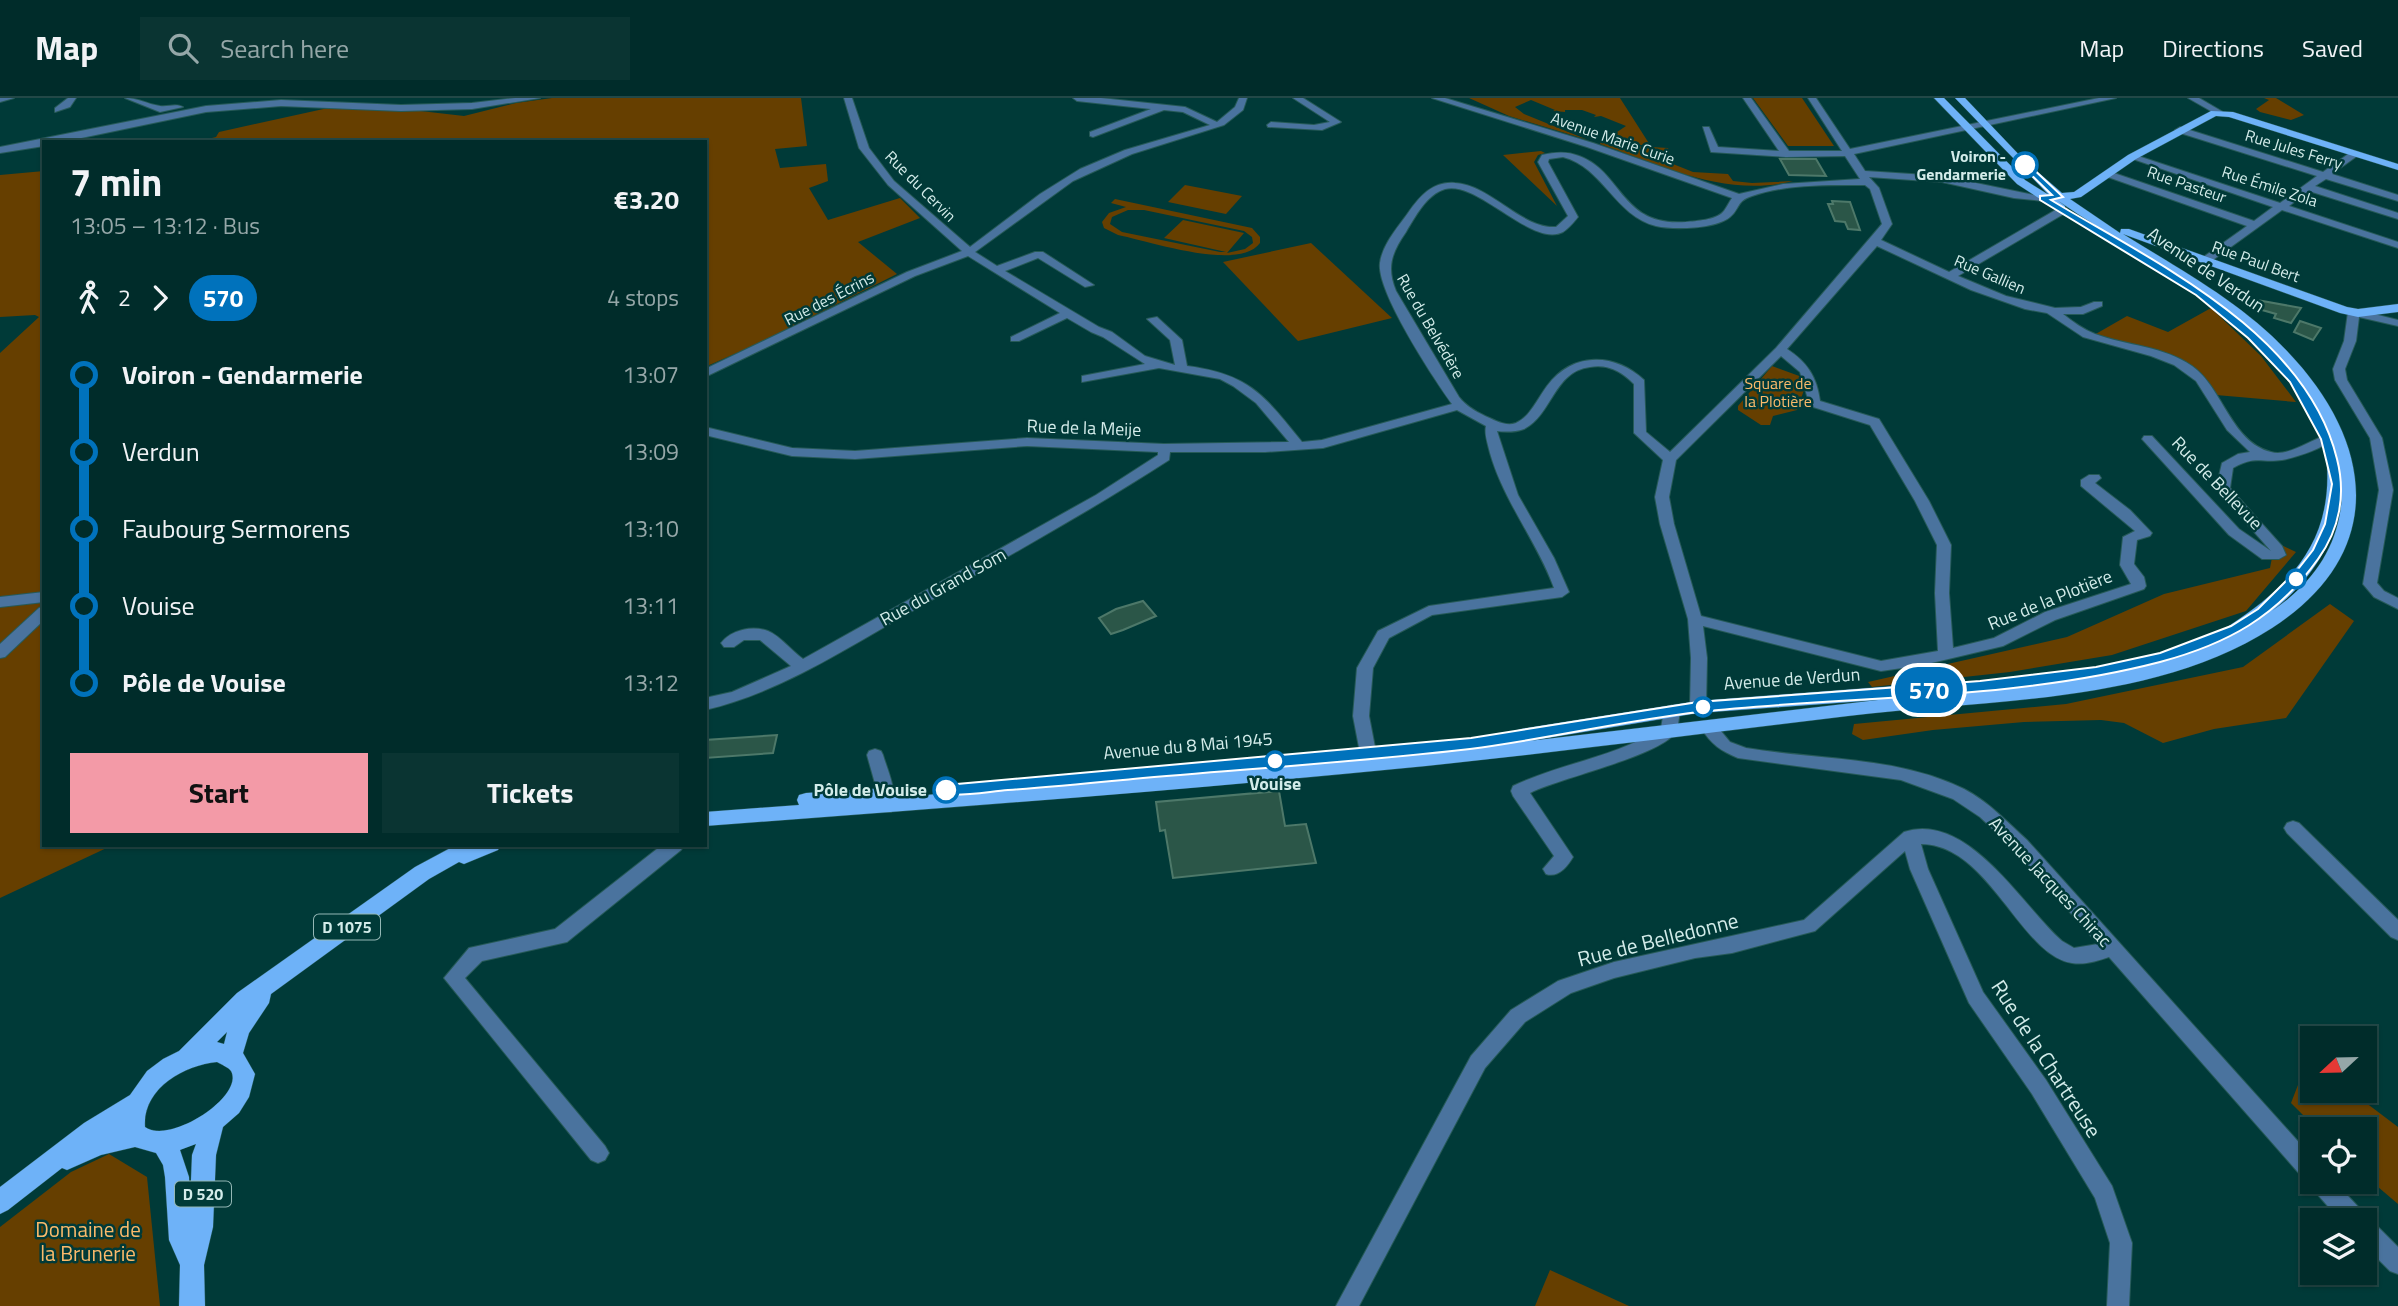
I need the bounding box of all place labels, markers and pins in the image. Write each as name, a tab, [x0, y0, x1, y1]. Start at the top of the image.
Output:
place label: Voiron - Gendarmerie	[1916, 144, 2006, 186]
marker: Voiron - Gendarmerie	[2012, 152, 2038, 178]
unlabelled marker	[2286, 569, 2306, 589]
unlabelled marker	[1693, 697, 1713, 717]
marker: Vouise	[1265, 751, 1285, 771]
place label: Vouise	[1249, 770, 1301, 797]
place label: Pôle de Vouise	[814, 776, 927, 803]
marker: Pôle de Vouise	[933, 777, 959, 803]

